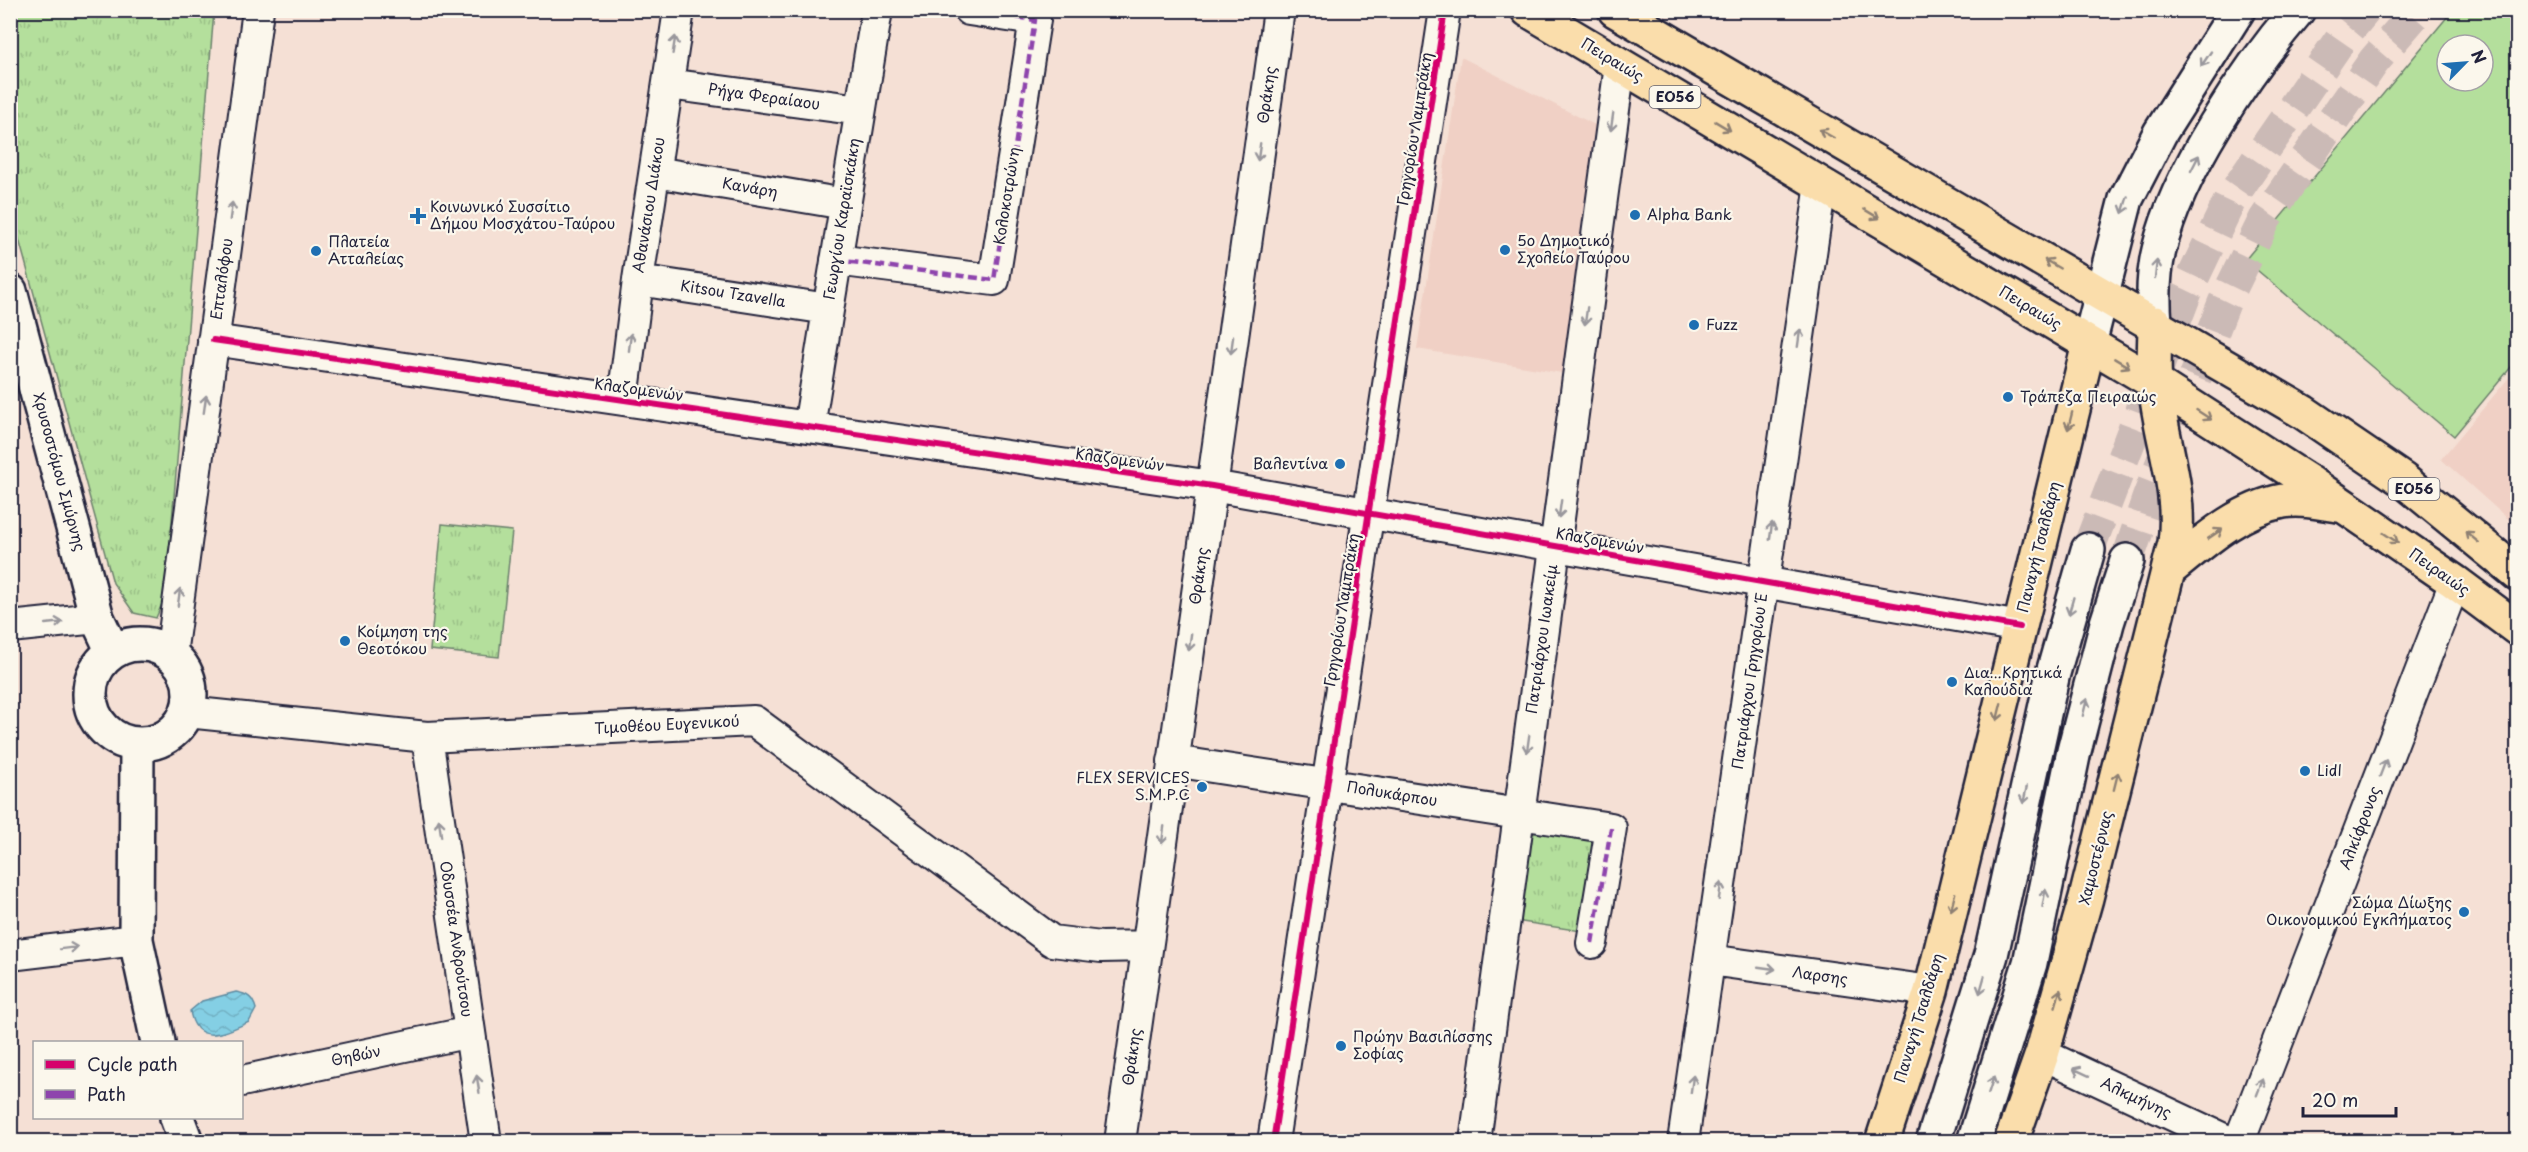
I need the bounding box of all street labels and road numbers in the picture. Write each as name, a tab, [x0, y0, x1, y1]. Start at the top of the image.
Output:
street label: Πειραιώς	[1577, 31, 1649, 87]
street label: Γρηγορίου Λαμπράκη	[1390, 50, 1437, 207]
street label: Θράκης	[1250, 64, 1281, 125]
street label: Ρήγα Φεραίαου	[707, 76, 822, 115]
road number: ΕΟ56	[1650, 86, 1700, 108]
street label: Αθανάσιου Διάκου	[625, 135, 670, 274]
street label: Γεωργίου Καραϊσκάκη	[816, 136, 865, 301]
street label: Κολοκοτρώνη	[986, 145, 1025, 246]
street label: Κανάρη	[721, 170, 780, 203]
street label: Επταλόφου	[203, 236, 238, 321]
street label: Kitsou Tzavella	[679, 273, 788, 312]
street label: Πειραιώς	[1995, 279, 2067, 335]
street label: Κλαζομενών	[593, 371, 685, 406]
street label: Χρυσοστόμου Σμύρνης	[28, 390, 93, 554]
street label: Κλαζομενών	[1074, 441, 1166, 476]
road number: ΕΟ56	[2388, 478, 2440, 500]
street label: Παναγή Τσαλδάρη	[2010, 479, 2065, 615]
street label: Κλαζομενών	[1554, 520, 1646, 559]
street label: Γρηγορίου Λαμπράκη	[1317, 531, 1364, 688]
street label: Πειραιώς	[2405, 541, 2475, 600]
street label: Θράκης	[1182, 545, 1213, 606]
street label: Πατριάρχου Ιωακείμ	[1519, 562, 1562, 715]
street label: Πατριάρχου Γρηγορίου Ε΄	[1725, 591, 1772, 771]
street label: Τιμοθέου Ευγενικού	[594, 708, 740, 739]
street label: Πολυκάρπου	[1345, 774, 1439, 811]
street label: Αλκίφρονος	[2332, 782, 2385, 873]
street label: Χαμοστέρνας	[2072, 808, 2117, 907]
street label: Οδυσσέα Ανδρούτσου	[435, 859, 480, 1018]
street label: Παναγή Τσαλδάρη	[1887, 950, 1948, 1085]
street label: Λαρσης	[1791, 959, 1850, 990]
street label: Θράκης	[1115, 1026, 1146, 1087]
street label: Θηβών	[329, 1038, 383, 1071]
street label: Αλκμήνης	[2097, 1070, 2176, 1123]

